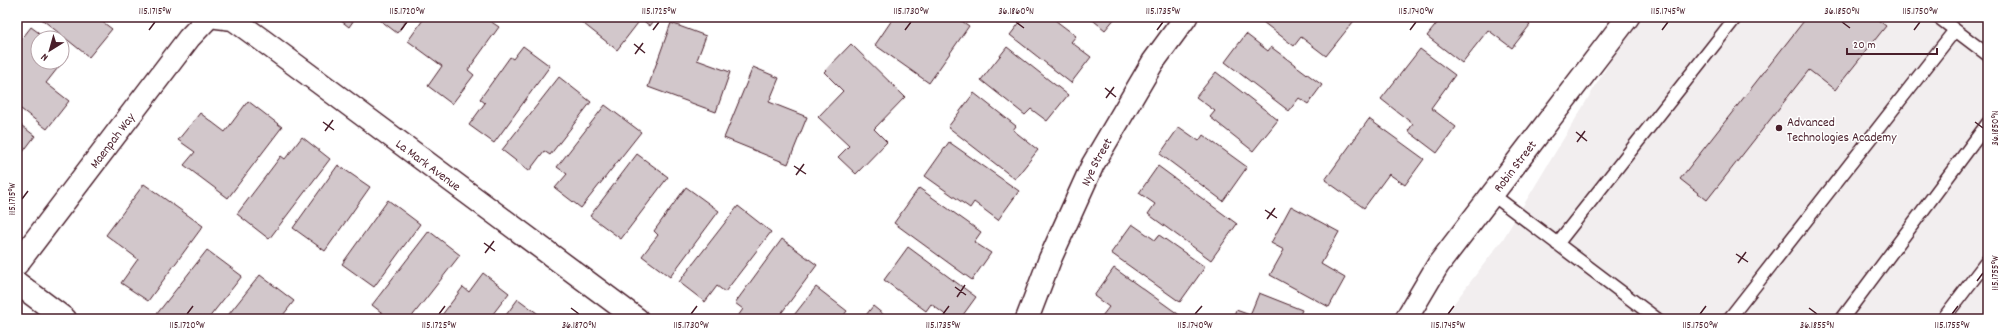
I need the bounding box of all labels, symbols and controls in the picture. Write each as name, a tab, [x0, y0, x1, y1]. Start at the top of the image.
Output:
text: 115.1715°W	[139, 5, 171, 19]
text: 115.1720°W	[389, 5, 425, 19]
text: 115.1725°W	[642, 5, 677, 19]
text: 115.1730°W	[893, 5, 929, 19]
text: 36.1860°N	[998, 5, 1034, 19]
text: 115.1735°W	[1146, 5, 1181, 19]
text: 115.1740°W	[1398, 5, 1434, 19]
text: 115.1745°W	[1651, 5, 1685, 19]
text: 36.1850°N	[1824, 5, 1860, 19]
text: 115.1750°W	[1902, 5, 1938, 19]
north arrow	[30, 30, 70, 70]
scale bar	[1847, 30, 1937, 56]
text: 20 m	[1853, 37, 1876, 54]
text: N	[38, 48, 52, 64]
street label: Maenpah Way	[86, 109, 141, 173]
text: 36.1850°N	[1989, 110, 2003, 146]
place label: Advanced Technologies Academy	[1787, 114, 1897, 148]
marker: Advanced Technologies Academy	[1774, 123, 1784, 133]
street label: Nye Street	[1077, 135, 1118, 190]
street label: La Mark Avenue	[391, 136, 464, 197]
street label: Robin Street	[1490, 137, 1542, 197]
text: 115.1715°W	[6, 183, 20, 215]
text: 115.1755°W	[1989, 255, 2003, 290]
text: 115.1720°W	[169, 319, 205, 333]
text: 115.1725°W	[422, 319, 457, 333]
text: 36.1870°N	[562, 319, 596, 333]
text: 115.1730°W	[673, 319, 709, 333]
text: 115.1735°W	[926, 319, 961, 333]
text: 115.1740°W	[1177, 319, 1213, 333]
text: 115.1745°W	[1431, 319, 1465, 333]
text: 115.1750°W	[1682, 319, 1718, 333]
text: 36.1855°N	[1800, 319, 1834, 333]
text: 115.1755°W	[1935, 319, 1970, 333]

